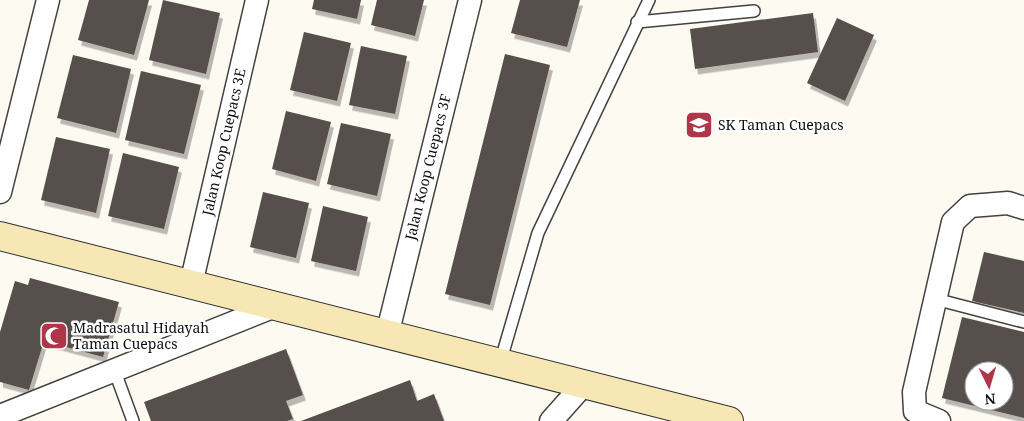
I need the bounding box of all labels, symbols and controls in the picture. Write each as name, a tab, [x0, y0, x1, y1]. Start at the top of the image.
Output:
street label: Jalan Koop Cuepacs 3E	[197, 66, 250, 218]
street label: Jalan Koop Cuepacs 3F	[400, 92, 455, 243]
school or university icon: SK Taman Cuepacs	[684, 110, 714, 140]
place label: SK Taman Cuepacs	[718, 115, 844, 134]
place label: Madrasatul Hidayah Taman Cuepacs	[73, 318, 209, 353]
mosque icon: Madrasatul Hidayah Taman Cuepacs	[39, 321, 69, 351]
north arrow	[964, 361, 1014, 411]
text: N	[984, 390, 997, 409]

